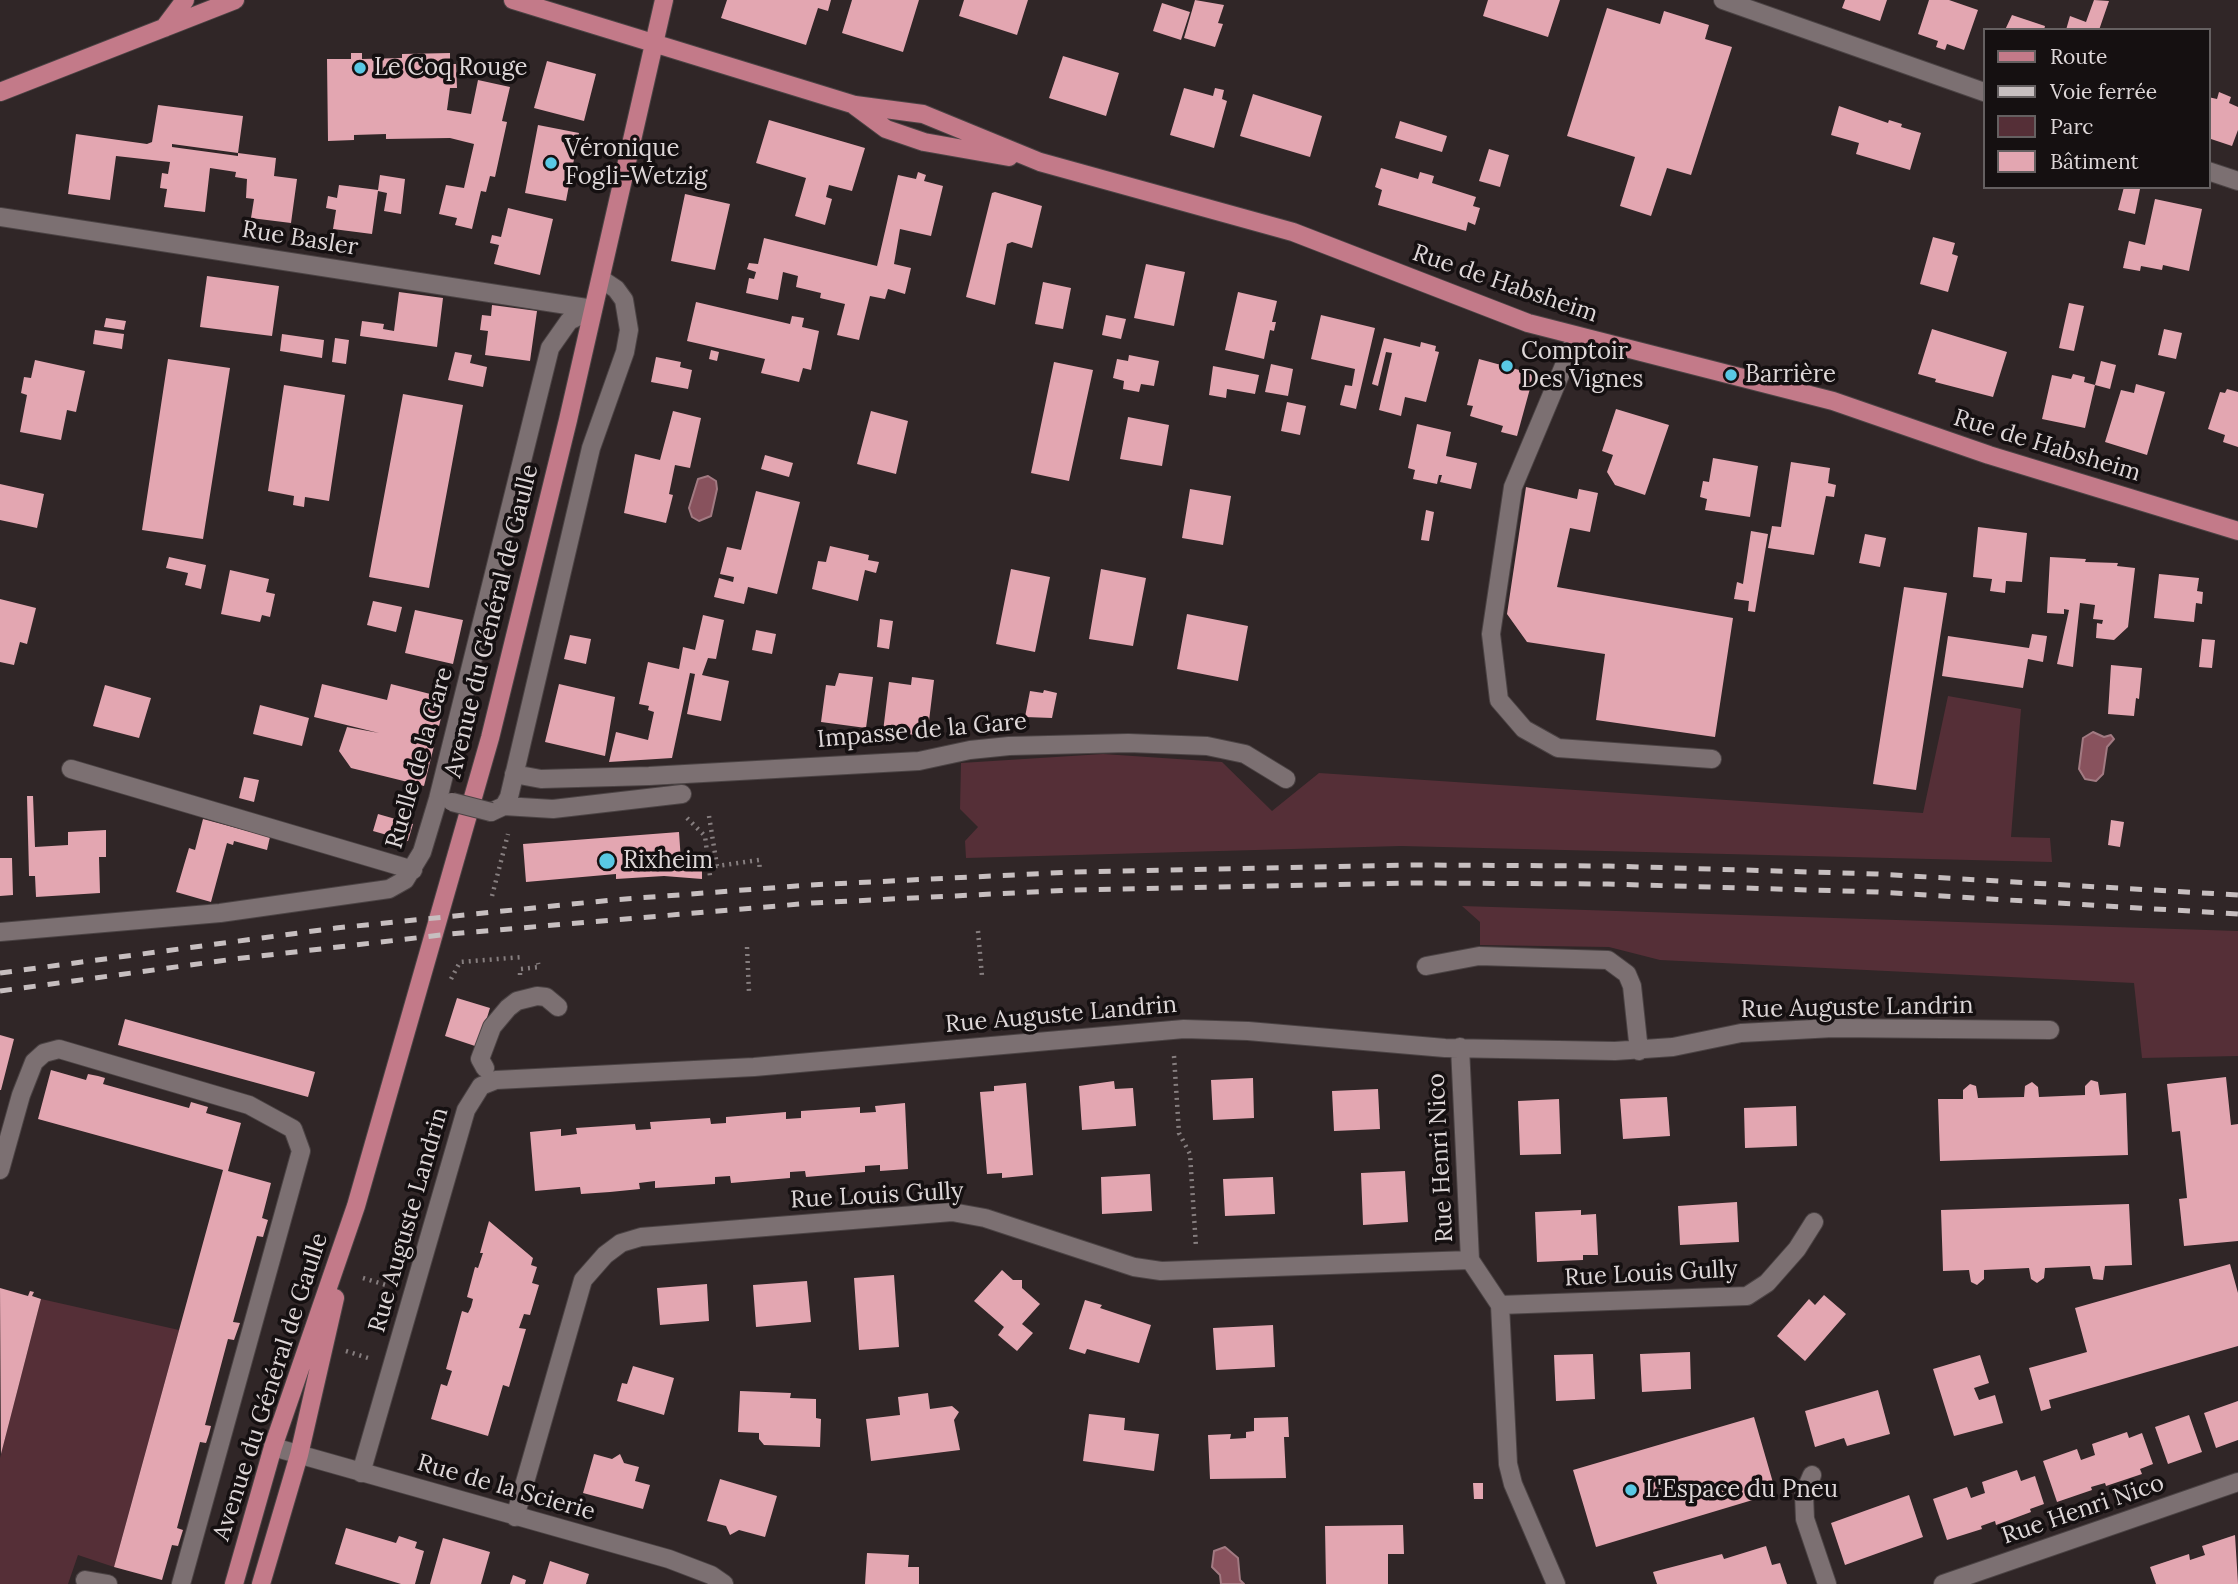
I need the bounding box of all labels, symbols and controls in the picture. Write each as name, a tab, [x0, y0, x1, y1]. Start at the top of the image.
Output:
legend	[1982, 28, 2210, 189]
text: Route	[2050, 43, 2107, 70]
place label: Le Coq Rouge	[374, 54, 528, 82]
marker: Le Coq Rouge	[352, 60, 368, 76]
text: Voie ferrée	[2050, 78, 2157, 105]
text: Parc	[2050, 113, 2094, 140]
place label: Véronique Fogli-Wetzig	[565, 135, 707, 191]
text: Bâtiment	[2050, 148, 2139, 175]
marker: Véronique Fogli-Wetzig	[543, 155, 559, 171]
street label: Rue Basler	[240, 216, 360, 262]
street label: Rue de Habsheim	[1409, 239, 1601, 329]
place label: Comptoir Des Vignes	[1521, 338, 1643, 394]
marker: Comptoir Des Vignes	[1499, 358, 1515, 374]
place label: Barrière	[1745, 361, 1836, 389]
marker: Barrière	[1723, 367, 1739, 383]
street label: Rue de Habsheim	[1950, 404, 2144, 488]
street label: Avenue du Général de Gaulle	[439, 461, 545, 781]
street label: Ruelle de la Gare	[380, 664, 460, 852]
street label: Impasse de la Gare	[816, 707, 1028, 755]
place label: Rixheim	[623, 847, 713, 875]
marker: Rixheim	[597, 851, 617, 871]
street label: Rue Auguste Landrin	[944, 991, 1178, 1039]
street label: Rue Auguste Landrin	[1740, 992, 1974, 1024]
street label: Rue Henri Nico	[1422, 1073, 1460, 1243]
street label: Rue Auguste Landrin	[363, 1104, 455, 1336]
street label: Rue Louis Gully	[790, 1177, 964, 1215]
street label: Avenue du Général de Gaulle	[208, 1230, 334, 1544]
street label: Rue Louis Gully	[1564, 1255, 1738, 1293]
street label: Rue de la Scierie	[414, 1449, 598, 1527]
street label: Rue Henri Nico	[1998, 1469, 2168, 1551]
place label: L'Espace du Pneu	[1645, 1476, 1838, 1504]
marker: L'Espace du Pneu	[1623, 1482, 1639, 1498]

